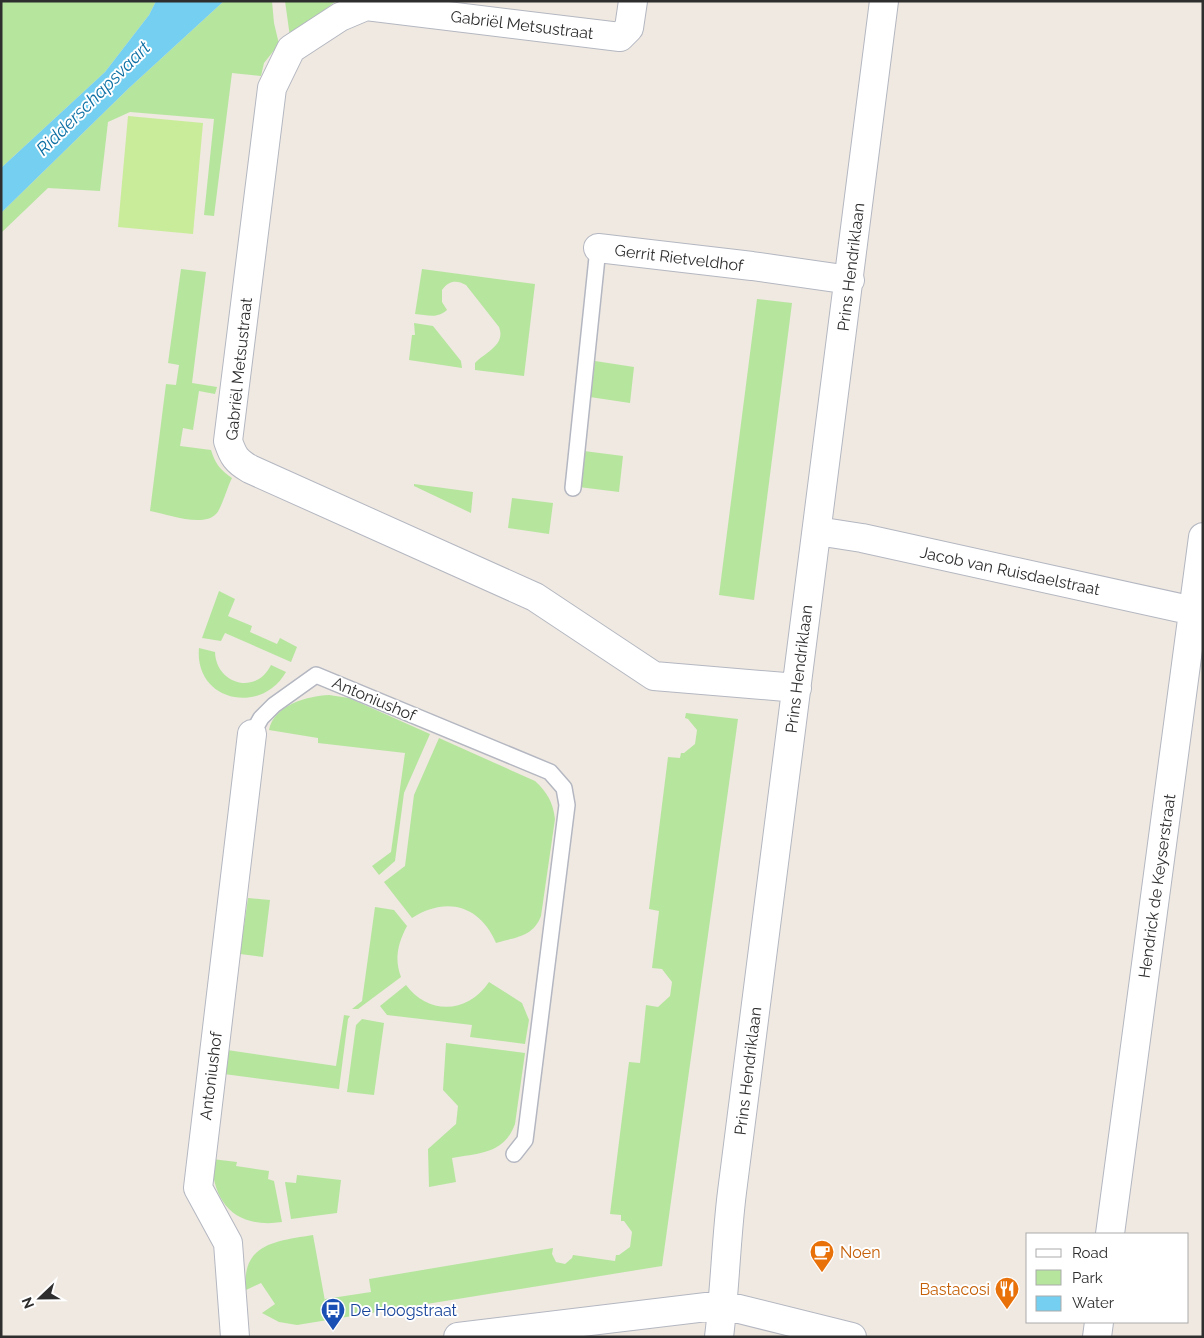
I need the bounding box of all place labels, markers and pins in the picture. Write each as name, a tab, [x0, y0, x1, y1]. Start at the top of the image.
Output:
cafe icon: Noen	[809, 1239, 835, 1273]
place label: Noen	[840, 1243, 880, 1262]
restaurant icon: Bastacosi	[994, 1276, 1020, 1310]
place label: Bastacosi	[919, 1280, 990, 1299]
bus stop icon: De Hoogstraat	[320, 1297, 346, 1331]
place label: De Hoogstraat	[350, 1301, 458, 1320]

